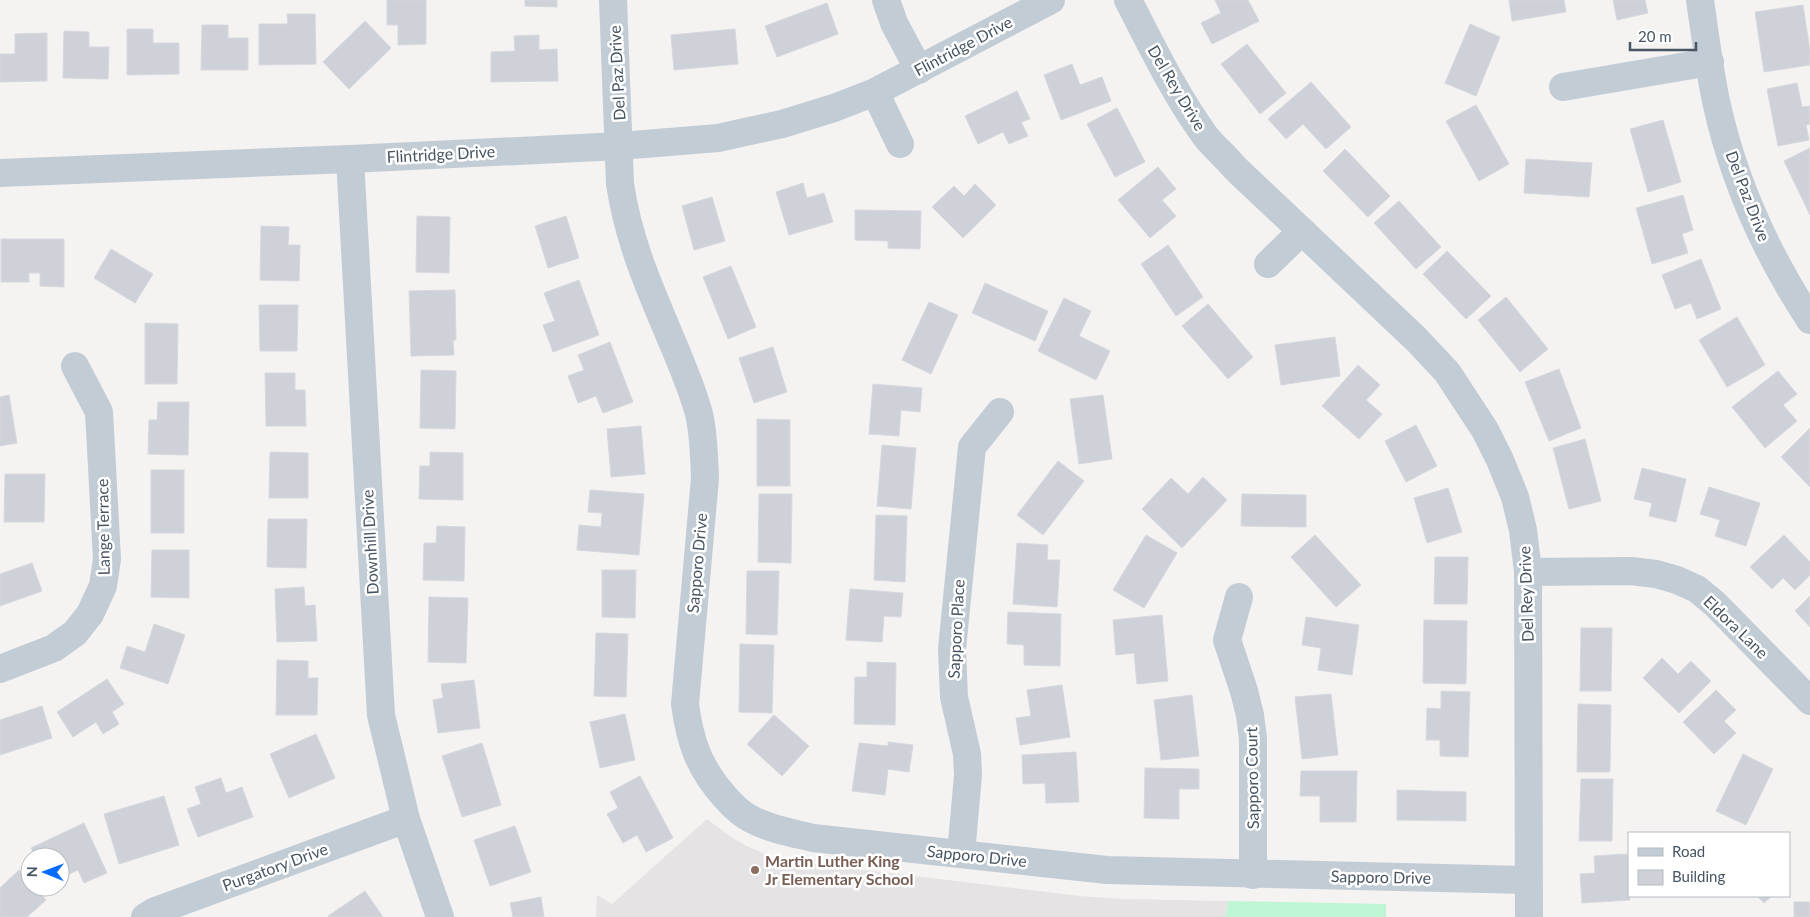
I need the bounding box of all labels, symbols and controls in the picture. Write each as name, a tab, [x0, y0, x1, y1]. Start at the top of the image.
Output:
street label: Flintridge Drive	[910, 12, 1015, 79]
scale bar	[1630, 20, 1696, 52]
street label: Del Paz Drive	[605, 25, 628, 121]
text: 20 m	[1638, 27, 1672, 45]
street label: Del Rey Drive	[1145, 42, 1210, 134]
street label: Flintridge Drive	[386, 141, 496, 166]
street label: Del Paz Drive	[1723, 148, 1774, 244]
street label: Lange Terrace	[92, 478, 113, 576]
street label: Downhill Drive	[357, 489, 382, 595]
street label: Sapporo Drive	[683, 512, 710, 614]
street label: Del Rey Drive	[1514, 546, 1537, 642]
street label: Sapporo Place	[943, 579, 968, 679]
street label: Eldora Lane	[1700, 591, 1773, 662]
street label: Sapporo Court	[1241, 726, 1262, 829]
legend	[1628, 832, 1790, 897]
street label: Purgatory Drive	[219, 839, 330, 894]
street label: Sapporo Drive	[926, 841, 1028, 870]
text: Road	[1672, 842, 1705, 860]
north arrow	[20, 847, 70, 897]
place label: Martin Luther King Jr Elementary School	[765, 851, 914, 888]
marker: Martin Luther King Jr Elementary School	[749, 864, 761, 876]
text: N	[23, 866, 40, 877]
street label: Sapporo Drive	[1331, 866, 1431, 887]
text: Building	[1672, 867, 1725, 885]

